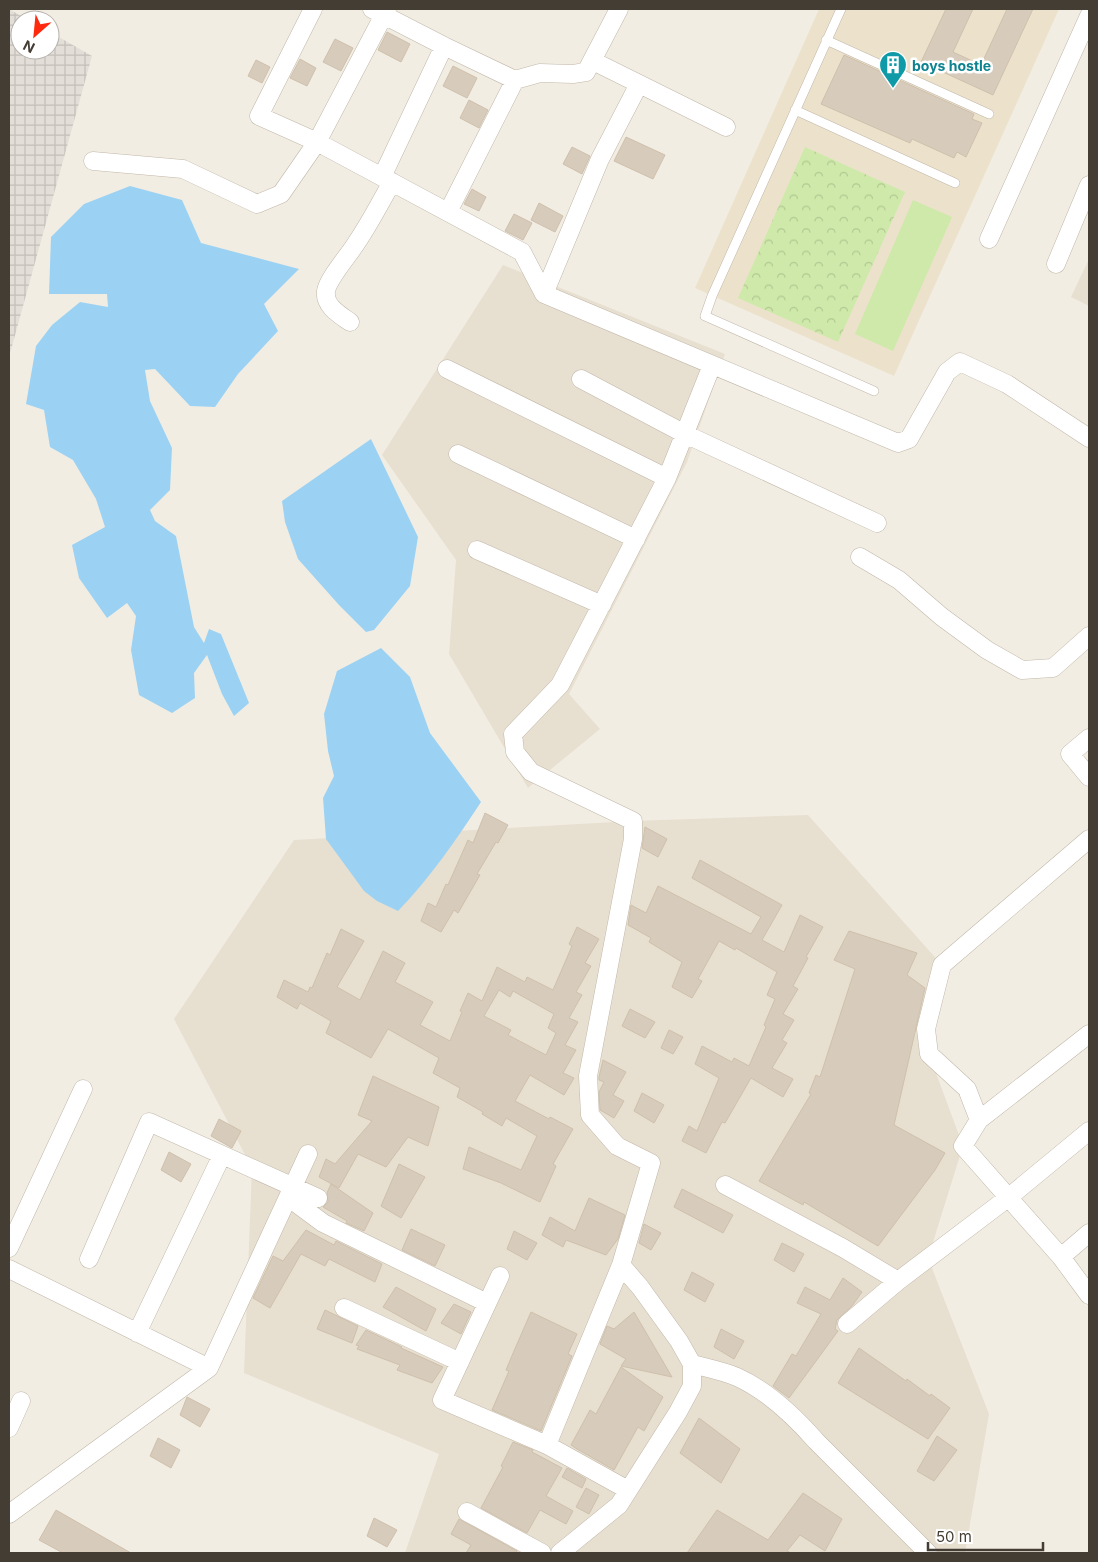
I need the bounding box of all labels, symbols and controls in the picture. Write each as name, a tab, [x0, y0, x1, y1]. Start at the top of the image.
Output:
north arrow	[10, 10, 60, 60]
text: N	[20, 37, 37, 57]
building icon: boys hostle	[878, 50, 908, 89]
place label: boys hostle	[912, 57, 991, 74]
scale bar	[928, 1520, 1043, 1552]
text: 50 m	[936, 1527, 972, 1546]

